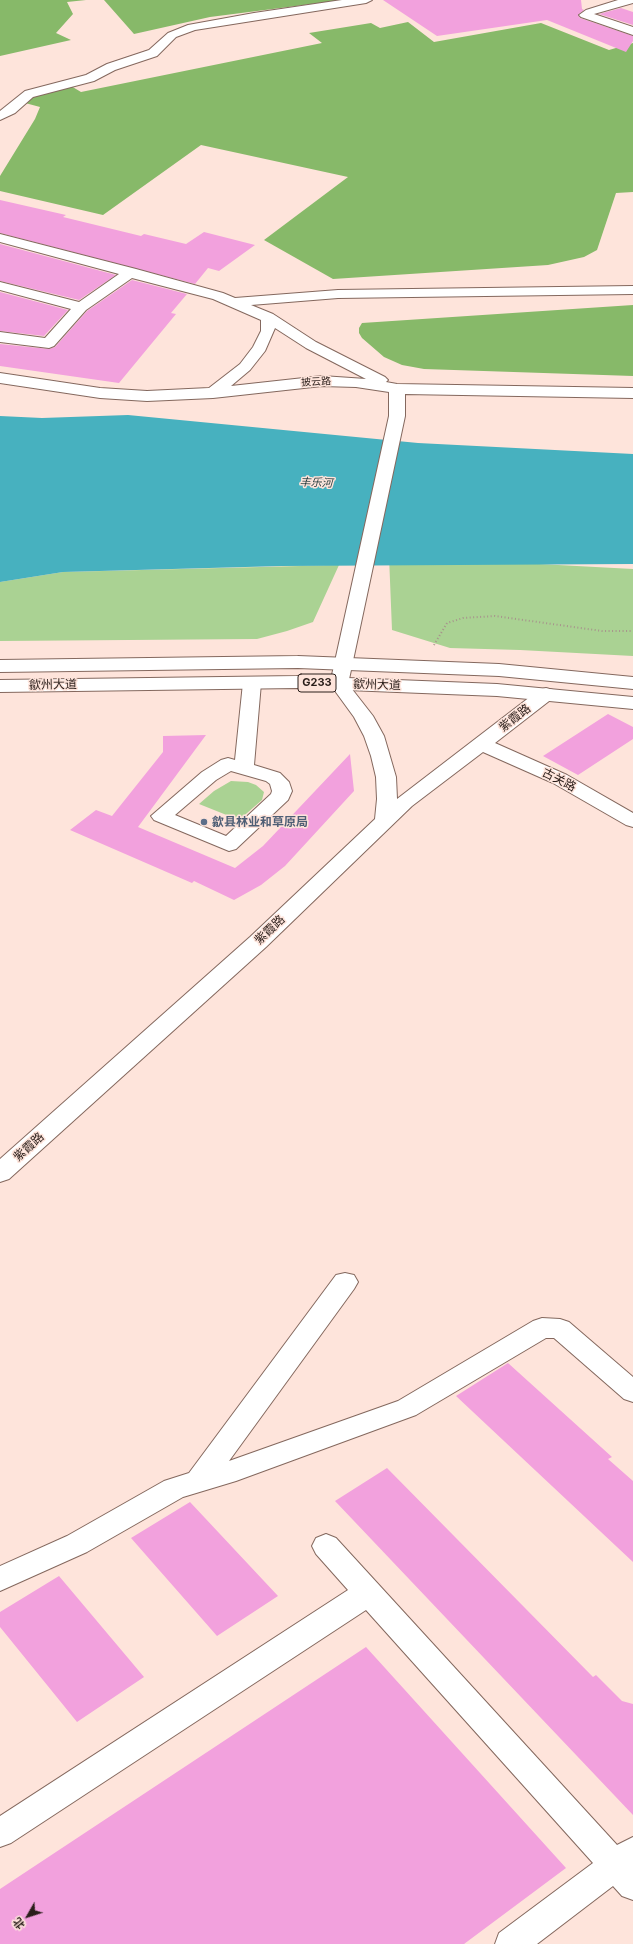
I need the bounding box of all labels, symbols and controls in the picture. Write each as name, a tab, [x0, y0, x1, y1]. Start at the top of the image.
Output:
street label: 披云路	[301, 375, 331, 389]
water label: 丰乐河	[299, 476, 333, 490]
road number: G233	[298, 674, 336, 692]
street label: 歙州大道	[29, 677, 77, 693]
street label: 歙州大道	[353, 677, 401, 693]
street label: 紫霞路	[496, 701, 534, 735]
street label: 古关路	[540, 765, 578, 795]
place label: 歙县林业和草原局	[212, 815, 308, 829]
marker: 歙县林业和草原局	[199, 817, 209, 827]
street label: 紫霞路	[252, 912, 288, 948]
street label: 紫霞路	[11, 1130, 47, 1164]
north arrow	[8, 1896, 48, 1936]
text: 北	[10, 1915, 28, 1932]

